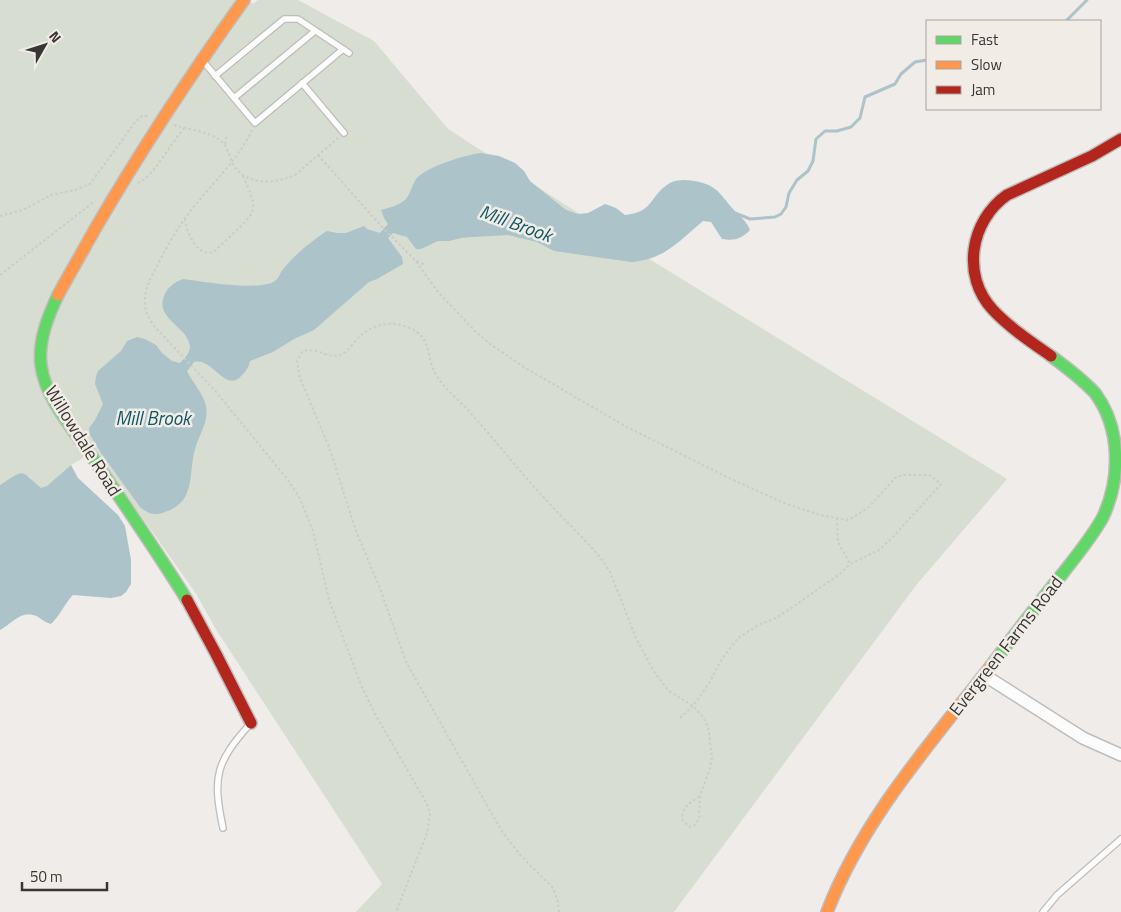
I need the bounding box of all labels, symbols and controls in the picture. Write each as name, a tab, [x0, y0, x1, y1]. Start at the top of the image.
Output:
north arrow	[20, 20, 70, 70]
legend	[926, 20, 1101, 110]
text: N	[44, 26, 67, 47]
text: Fast	[971, 28, 999, 51]
text: Slow	[971, 53, 1002, 76]
text: Jam	[971, 78, 995, 101]
water label: Mill Brook	[476, 196, 559, 250]
street label: Willowdale Road	[39, 380, 128, 501]
water label: Mill Brook	[115, 403, 193, 432]
street label: Evergreen Farms Road	[942, 570, 1069, 721]
scale bar	[22, 860, 108, 892]
text: 50 m	[30, 865, 63, 888]

